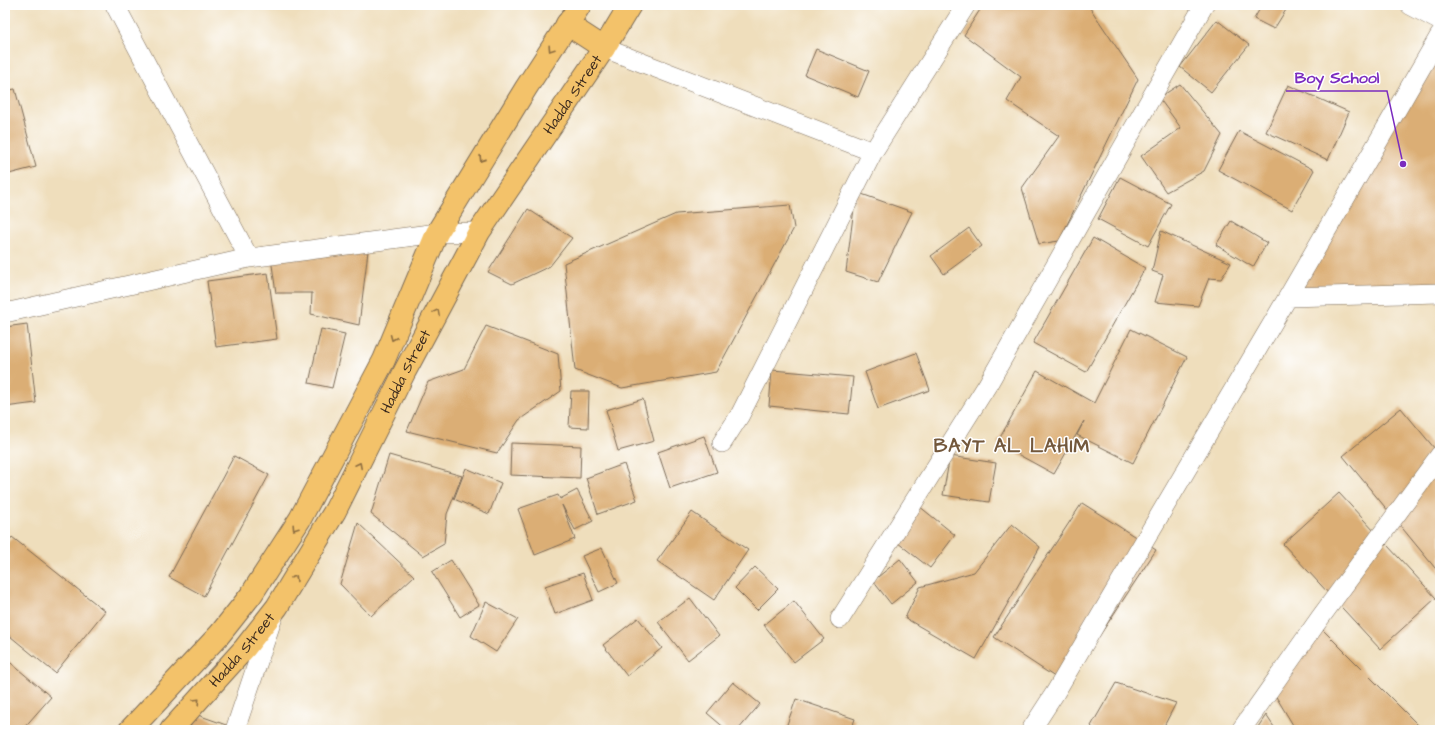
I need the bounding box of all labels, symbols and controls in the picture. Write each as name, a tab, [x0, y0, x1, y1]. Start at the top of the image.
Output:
one-way arrow	[548, 45, 556, 52]
street label: Hadda Street	[538, 50, 607, 138]
callout: Boy School	[1286, 63, 1387, 91]
text: Boy School	[1295, 67, 1380, 90]
one-way arrow	[479, 155, 487, 162]
one-way arrow	[432, 308, 440, 316]
street label: Hadda Street	[375, 326, 436, 417]
one-way arrow	[390, 333, 398, 341]
district label: BAYT AL LAHIM	[934, 433, 1090, 460]
one-way arrow	[354, 461, 362, 469]
one-way arrow	[292, 524, 300, 531]
one-way arrow	[290, 575, 298, 582]
street label: Hadda Street	[204, 608, 279, 692]
one-way arrow	[192, 698, 200, 706]

